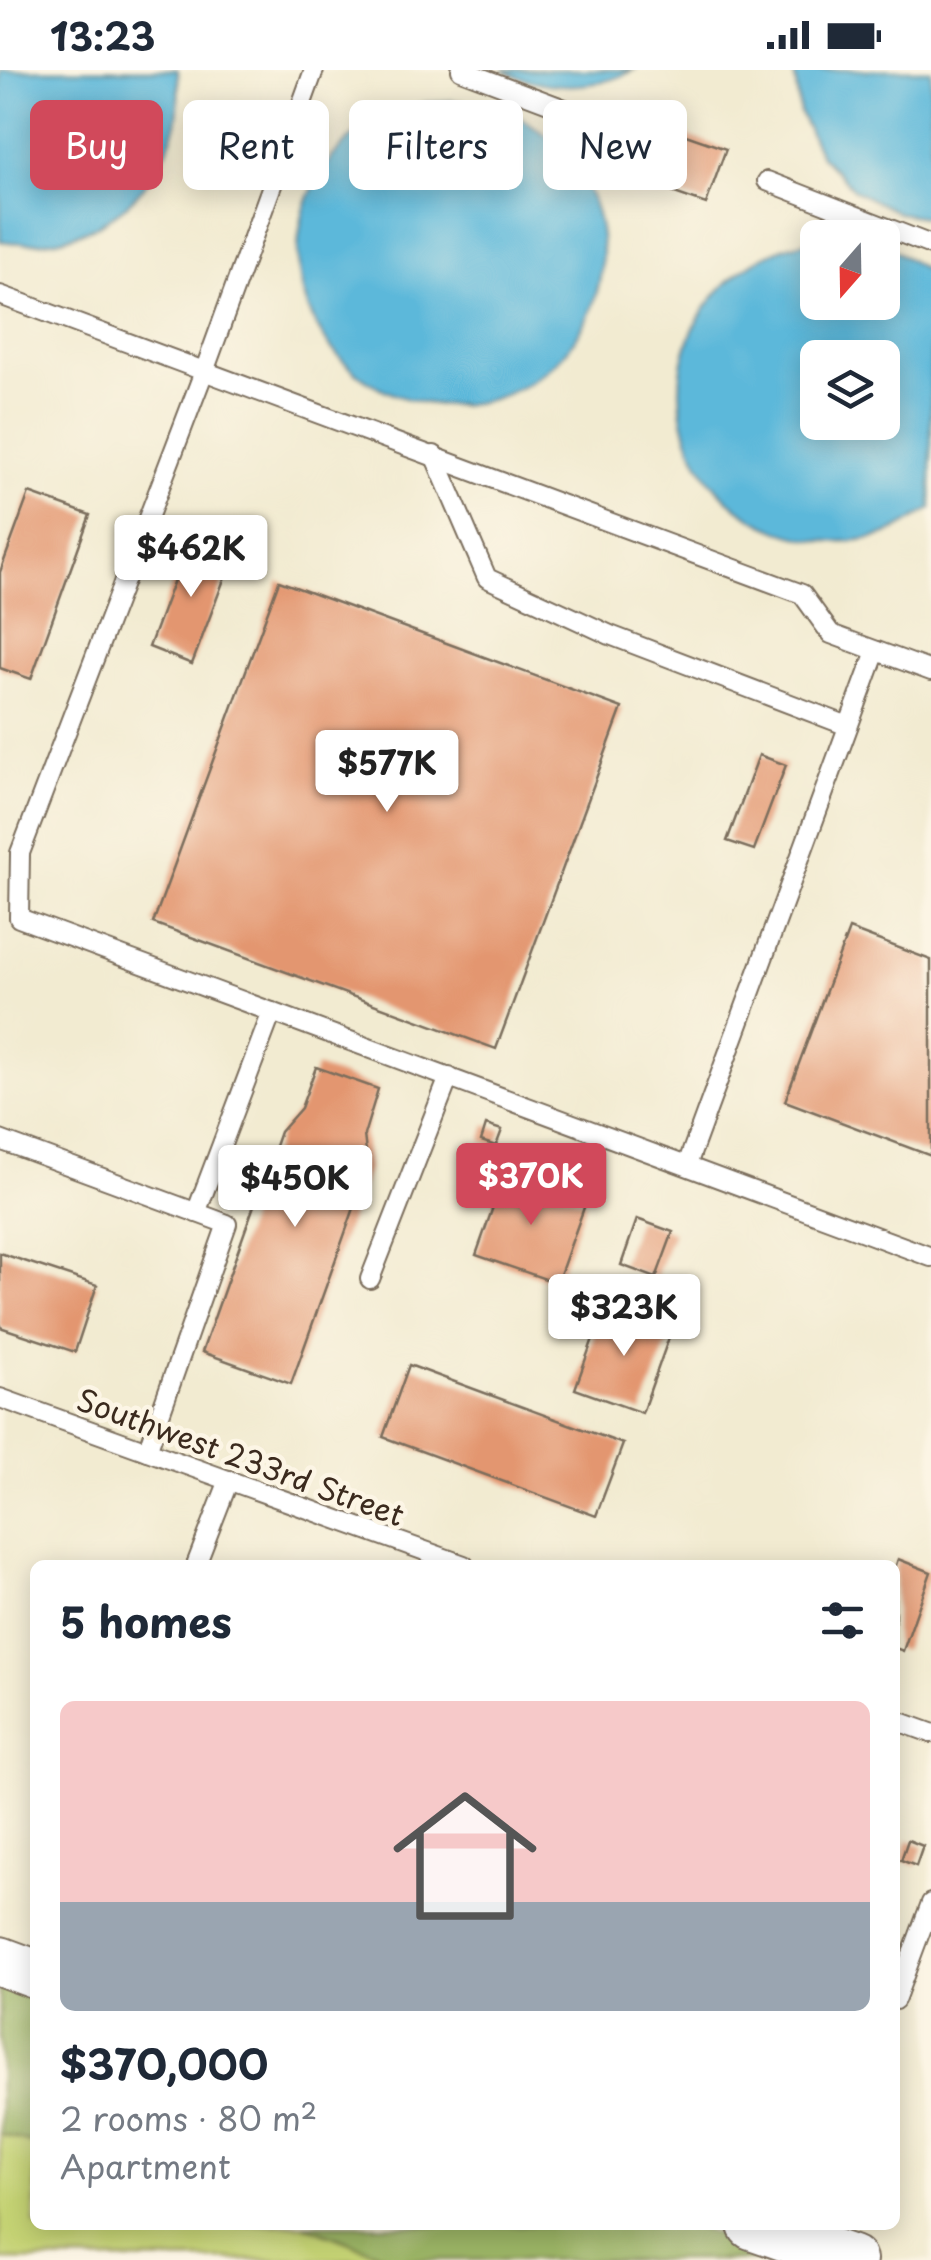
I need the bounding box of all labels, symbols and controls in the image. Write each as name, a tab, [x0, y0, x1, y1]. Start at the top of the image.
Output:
text: 13:23	[50, 7, 155, 64]
chip: Buy	[30, 100, 163, 190]
chip: Rent	[183, 100, 329, 190]
chip: Filters	[349, 100, 523, 190]
chip: New	[543, 100, 687, 190]
north arrow	[800, 220, 900, 320]
map controls	[800, 220, 900, 440]
button: layers	[800, 340, 900, 440]
pin: $462K	[121, 515, 261, 600]
text: $462K	[136, 523, 246, 571]
pin: $577K	[317, 730, 457, 815]
text: $577K	[337, 738, 437, 786]
pin: $370K	[461, 1143, 601, 1228]
pin: $450K	[225, 1145, 365, 1230]
text: $370K	[478, 1151, 584, 1199]
text: $450K	[240, 1153, 350, 1201]
pin: $323K	[554, 1274, 694, 1359]
text: $323K	[570, 1282, 678, 1330]
street label: Southwest 233rd Street	[71, 1376, 411, 1536]
text: 5 homes	[60, 1589, 232, 1652]
icon: filters	[815, 1593, 870, 1648]
icon: home	[375, 1766, 555, 1946]
text: $370,000	[60, 2031, 268, 2094]
text: 2 rooms · 80 m²	[60, 2094, 317, 2142]
text: Apartment	[60, 2142, 231, 2190]

